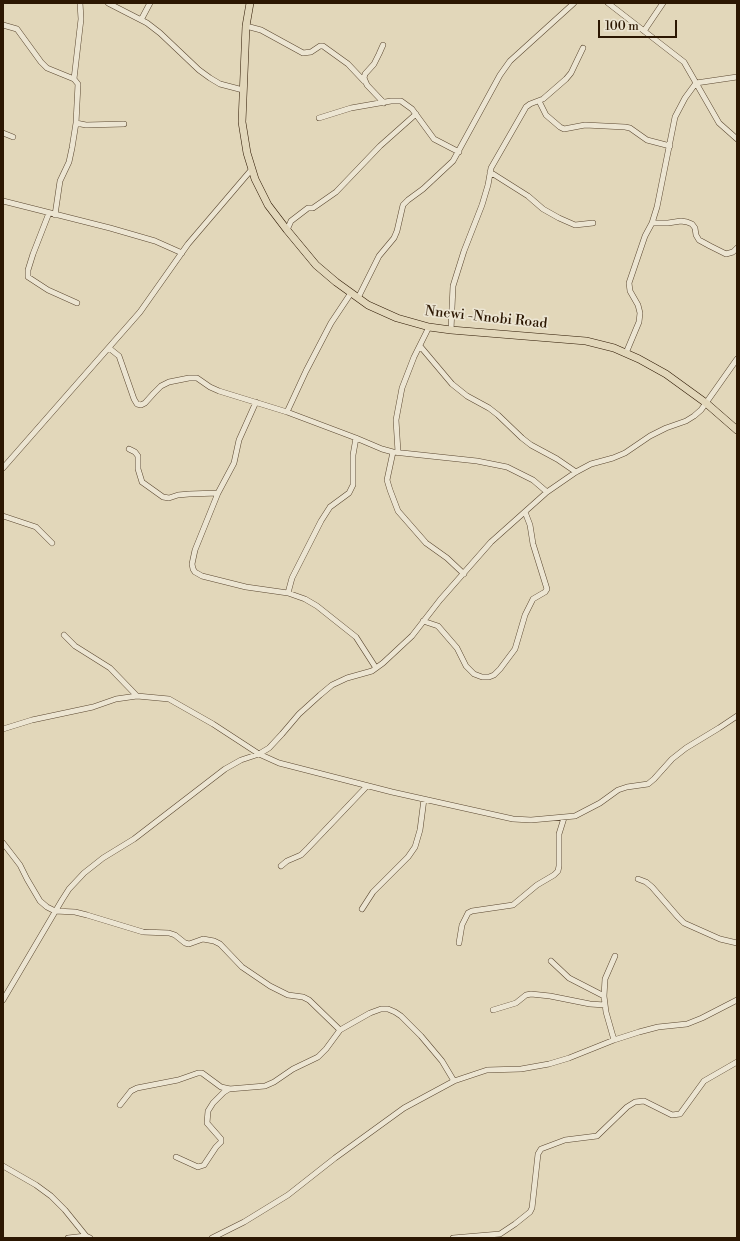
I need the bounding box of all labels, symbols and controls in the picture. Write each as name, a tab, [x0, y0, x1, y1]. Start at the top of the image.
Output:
scale bar	[600, 12, 679, 38]
text: 100 m	[605, 19, 639, 34]
street label: Nnewi -Nnobi Road	[424, 303, 548, 333]

